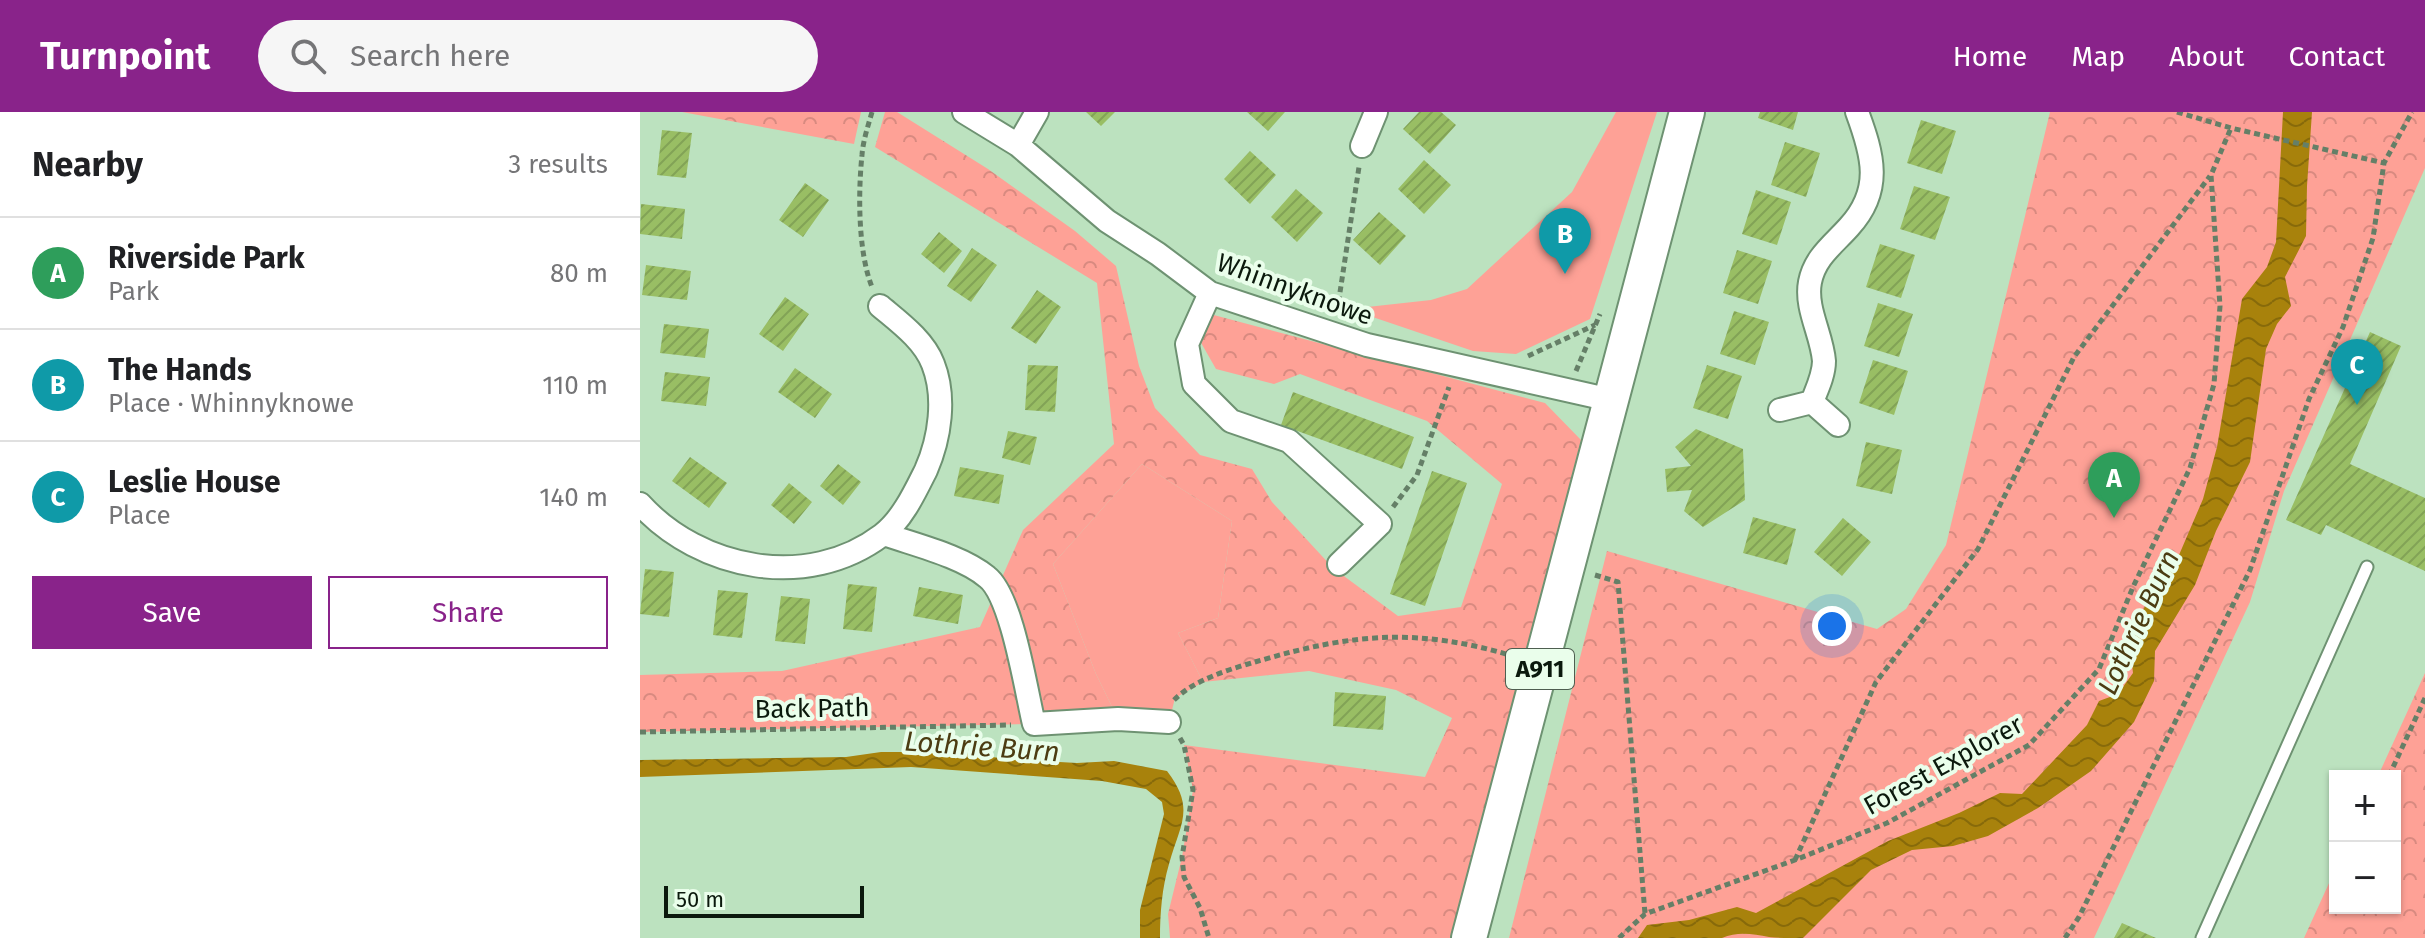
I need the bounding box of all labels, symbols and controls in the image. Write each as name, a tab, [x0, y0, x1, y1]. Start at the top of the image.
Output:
search box	[258, 20, 818, 92]
text: Turnpoint	[40, 33, 210, 79]
icon: search	[286, 34, 330, 78]
text: Search here	[350, 38, 510, 74]
text: Home	[1953, 40, 2027, 73]
text: Map	[2071, 40, 2125, 73]
text: About	[2169, 40, 2244, 73]
text: Contact	[2288, 40, 2385, 73]
text: Nearby	[32, 144, 143, 185]
text: 3 results	[508, 149, 608, 180]
pin: B	[1539, 208, 1591, 274]
text: Riverside Park	[108, 240, 304, 276]
street label: Whinnyknowe	[1213, 247, 1377, 332]
text: A	[50, 258, 66, 289]
text: 80 m	[550, 258, 608, 289]
text: Park	[108, 276, 159, 307]
pin: C	[2331, 339, 2383, 405]
text: The Hands	[108, 352, 251, 388]
text: B	[50, 370, 66, 401]
text: 110 m	[542, 370, 608, 401]
text: Place · Whinnyknowe	[108, 388, 354, 419]
pin: A	[2088, 452, 2140, 518]
text: Leslie House	[108, 464, 280, 500]
text: C	[51, 482, 65, 513]
text: 140 m	[539, 482, 608, 513]
text: Place	[108, 500, 171, 531]
water label: Lothrie Burn	[2091, 545, 2186, 700]
button: Save	[32, 576, 312, 649]
button: Share	[328, 576, 608, 649]
your location	[1812, 606, 1852, 646]
road number: A911	[1506, 649, 1574, 689]
street label: Back Path	[754, 692, 870, 725]
street label: Forest Explorer	[1858, 709, 2028, 822]
water label: Lothrie Burn	[903, 725, 1061, 768]
map controls	[2329, 770, 2401, 914]
button: +	[2329, 770, 2401, 842]
button: −	[2329, 842, 2401, 914]
scale bar	[664, 882, 864, 918]
text: 50 m	[676, 886, 724, 913]

